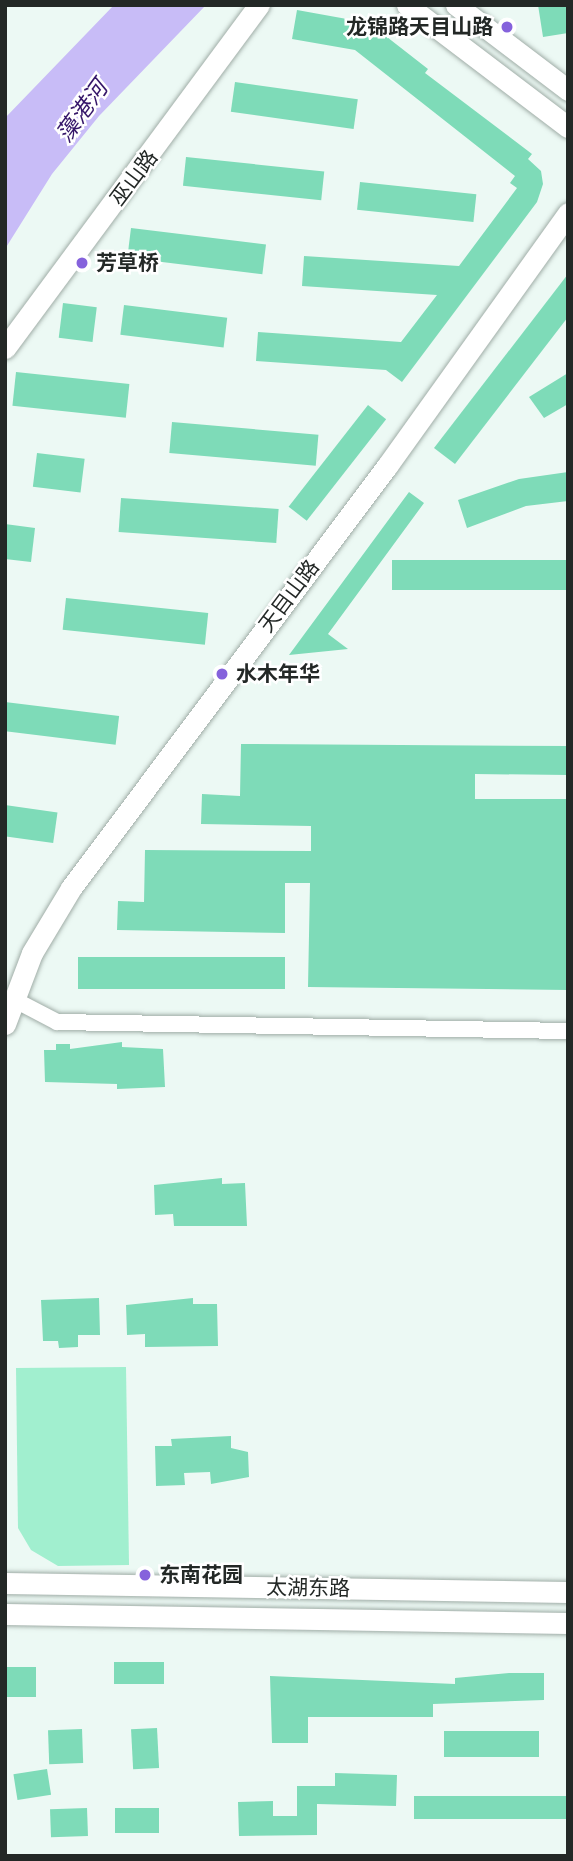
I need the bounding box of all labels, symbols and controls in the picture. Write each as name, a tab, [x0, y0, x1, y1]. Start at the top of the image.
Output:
place label: 龙锦路天目山路	[346, 14, 493, 40]
marker: 龙锦路天目山路	[499, 19, 515, 35]
water label: 藻港河	[51, 75, 113, 147]
street label: 巫山路	[105, 145, 163, 211]
place label: 芳草桥	[96, 250, 159, 276]
marker: 芳草桥	[74, 255, 90, 271]
street label: 天目山路	[254, 555, 324, 637]
place label: 水木年华	[236, 661, 320, 687]
marker: 水木年华	[214, 666, 230, 682]
place label: 东南花园	[159, 1562, 243, 1588]
marker: 东南花园	[137, 1567, 153, 1583]
street label: 太湖东路	[266, 1575, 350, 1601]

